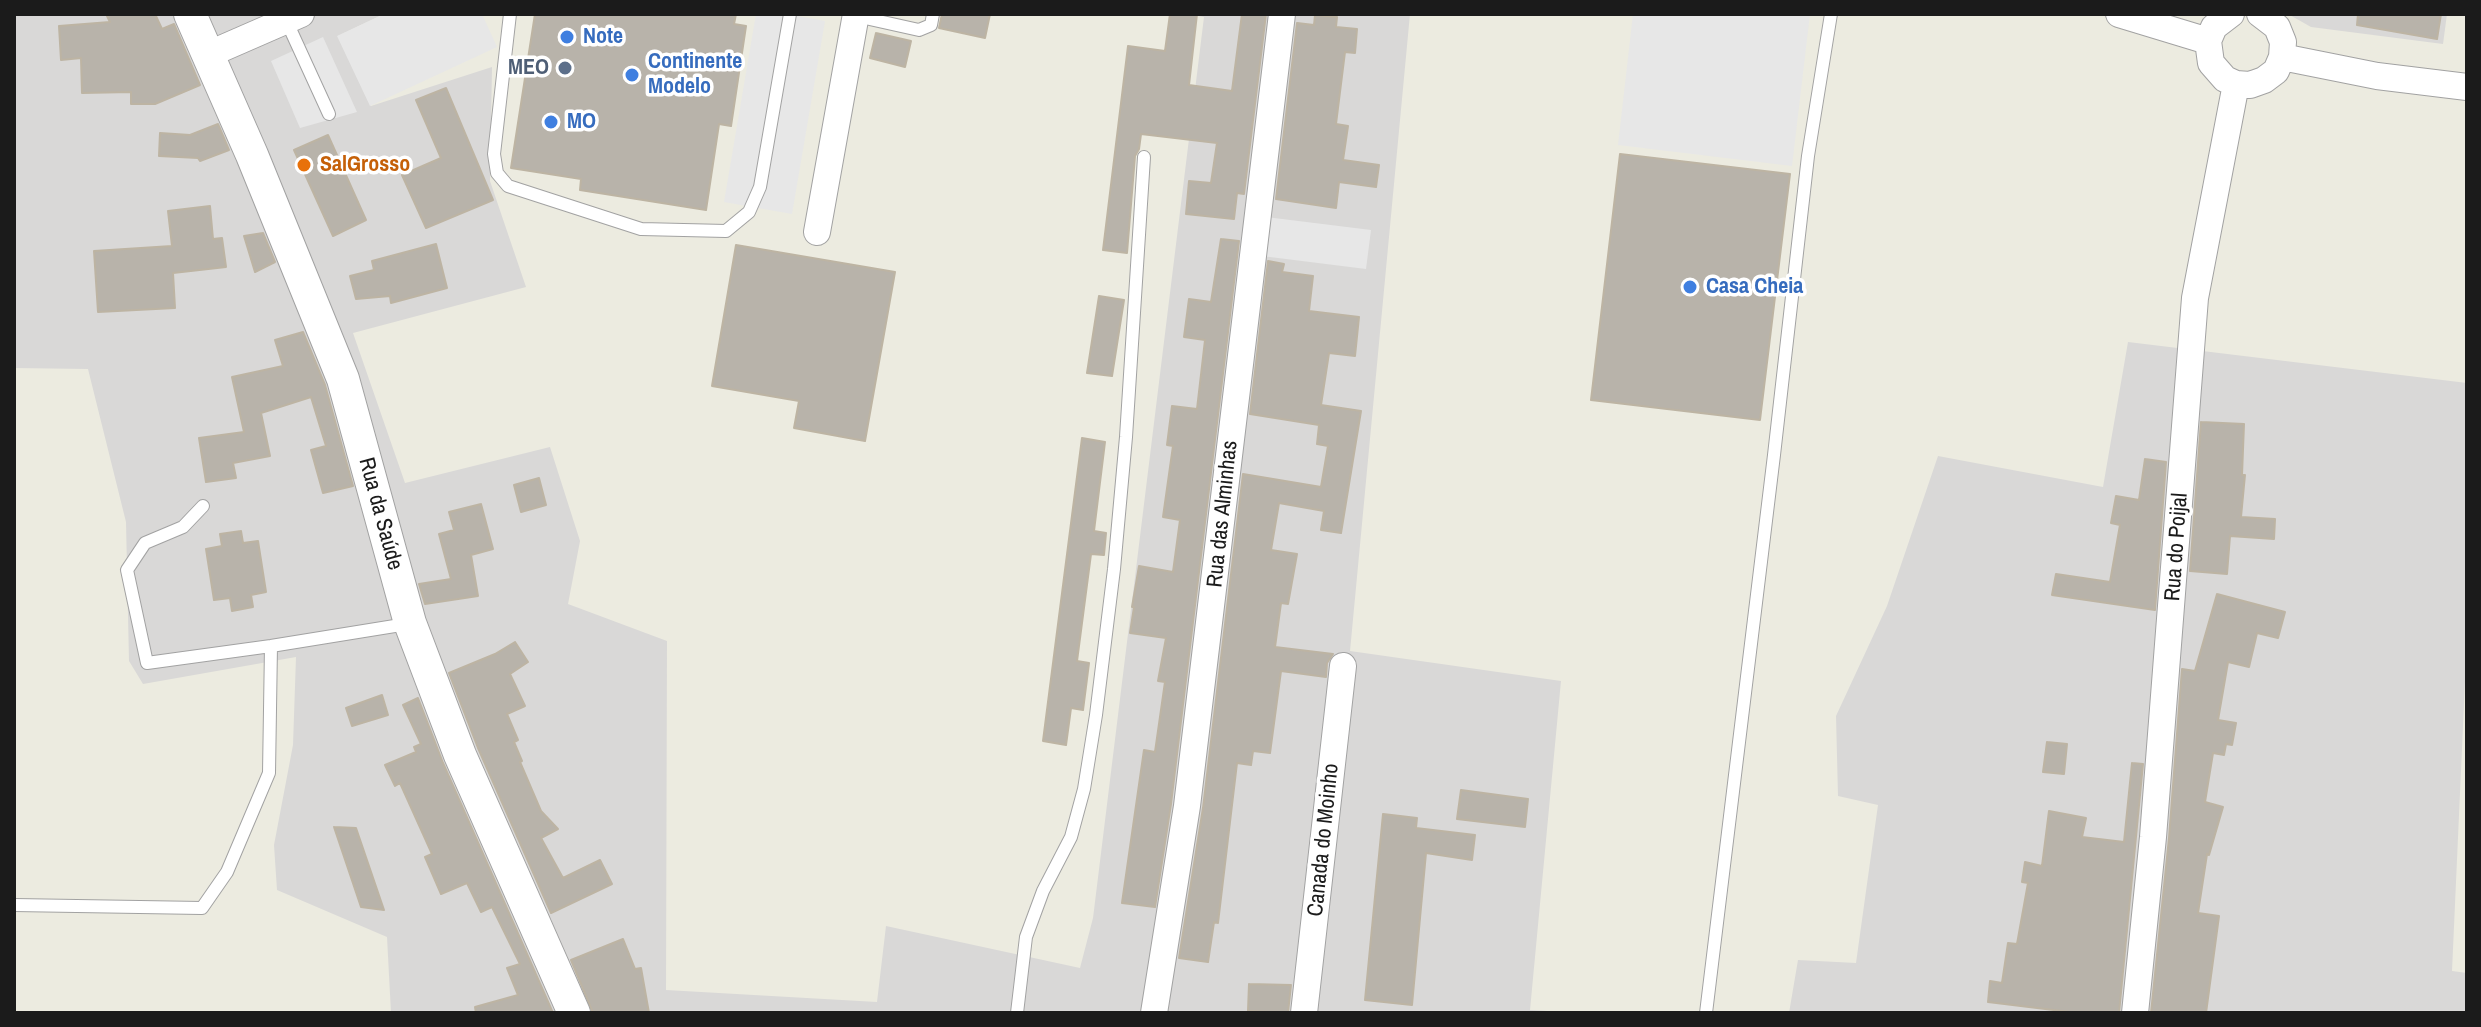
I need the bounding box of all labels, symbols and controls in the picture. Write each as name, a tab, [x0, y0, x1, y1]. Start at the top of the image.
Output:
place label: Note	[583, 24, 623, 50]
marker: Note	[558, 28, 576, 46]
place label: Continente Modelo	[648, 49, 742, 100]
place label: MEO	[508, 55, 549, 81]
marker: MEO	[556, 59, 574, 77]
marker: Continente Modelo	[623, 66, 641, 84]
place label: MO	[567, 109, 596, 135]
marker: MO	[542, 113, 560, 131]
place label: SalGrosso	[320, 152, 410, 178]
marker: SalGrosso	[295, 156, 313, 174]
place label: Casa Cheia	[1706, 274, 1803, 300]
marker: Casa Cheia	[1681, 278, 1699, 296]
street label: Rua das Alminhas	[1202, 439, 1244, 589]
street label: Rua da Saúde	[352, 455, 408, 573]
street label: Rua do Poijal	[2160, 492, 2194, 602]
street label: Canada do Moinho	[1303, 762, 1345, 918]

